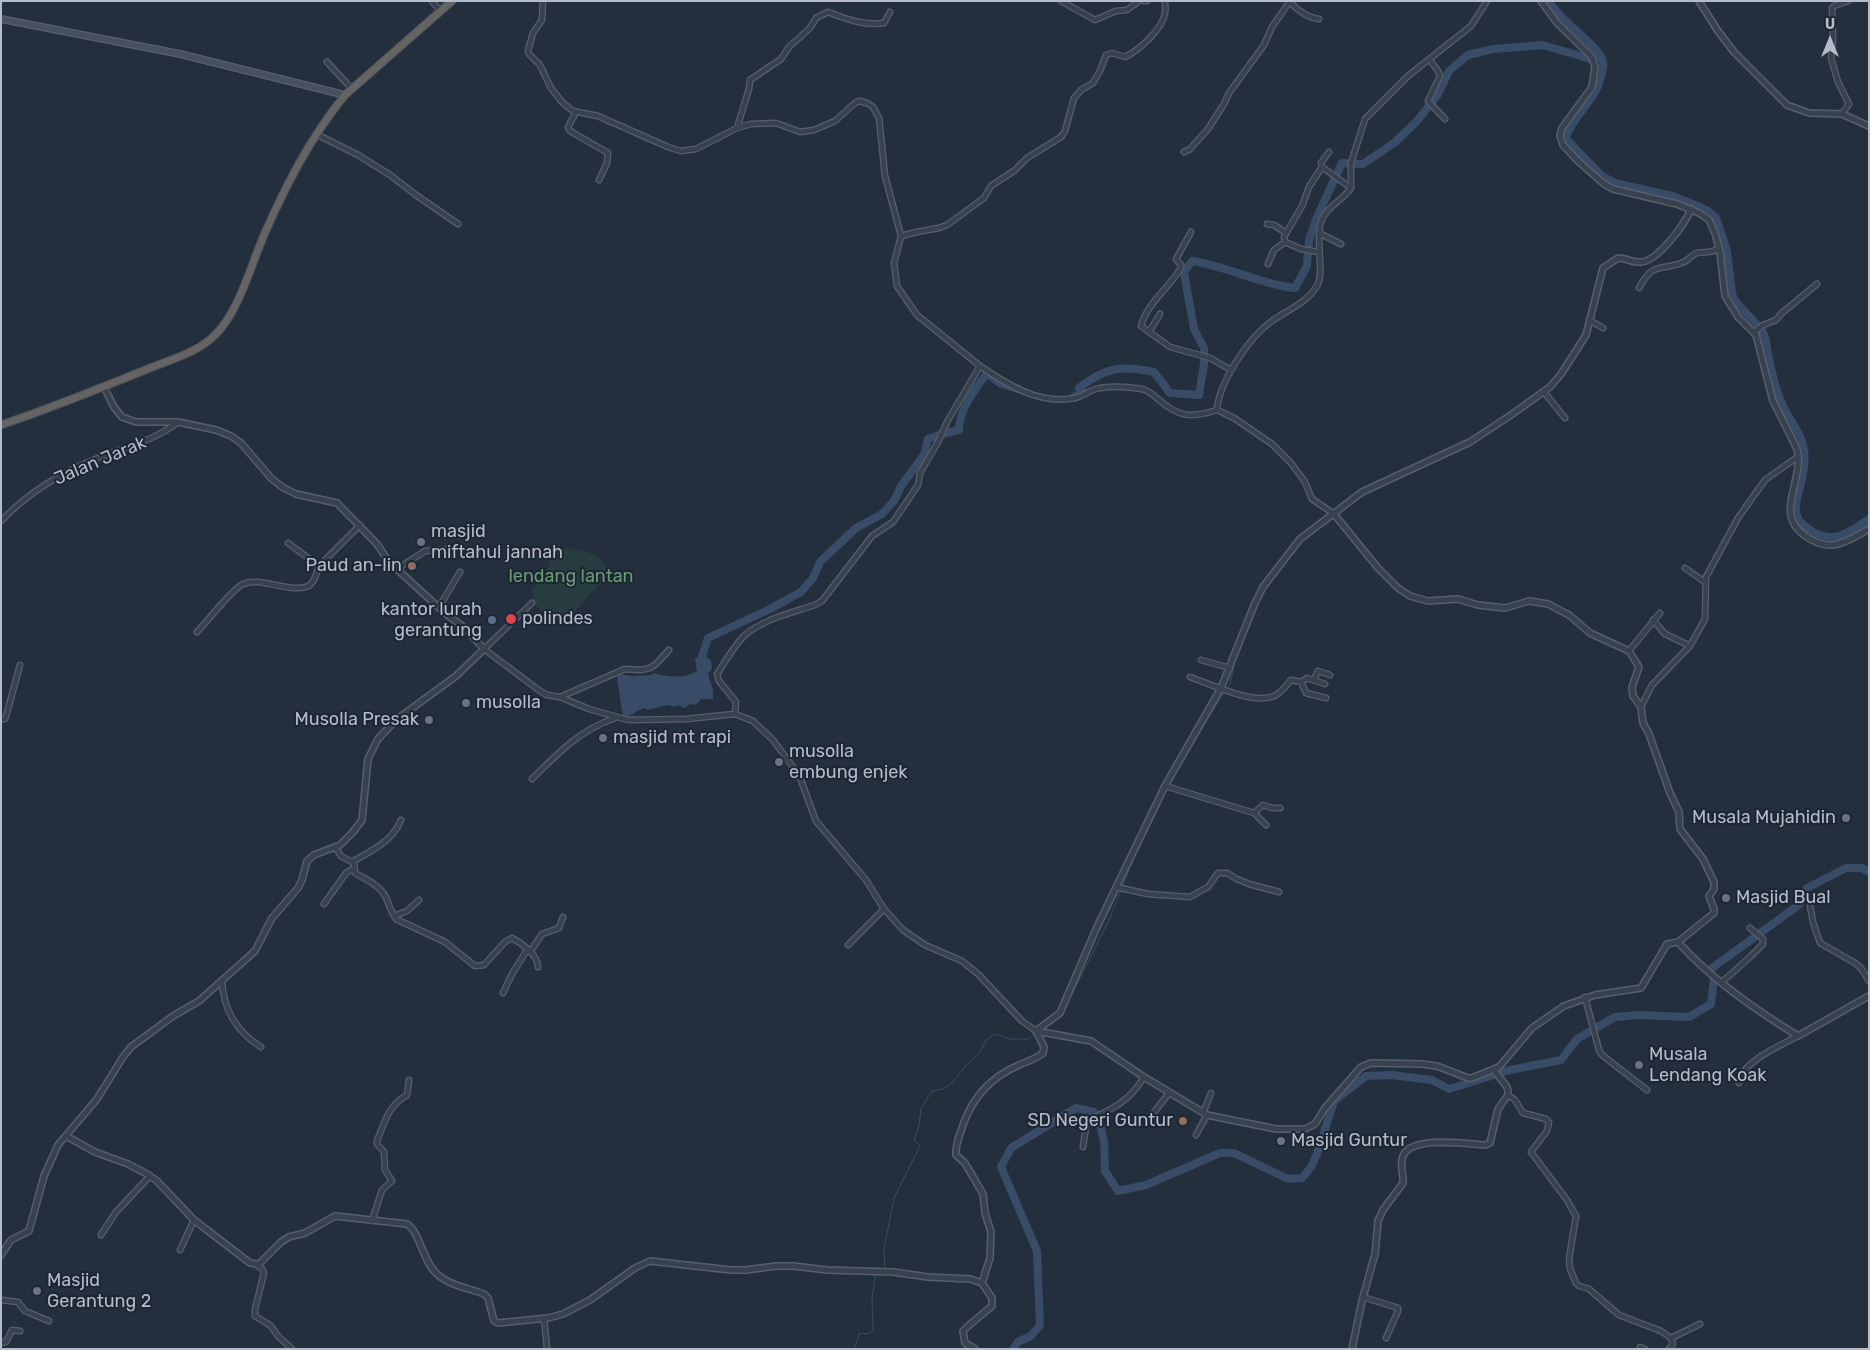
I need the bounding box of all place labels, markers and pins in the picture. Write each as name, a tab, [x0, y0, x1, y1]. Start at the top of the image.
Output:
place label: masjid miftahul jannah	[431, 521, 563, 564]
marker: masjid miftahul jannah	[415, 536, 427, 548]
place label: Paud an-lin	[306, 555, 402, 577]
marker: Paud an-lin	[406, 560, 418, 572]
place label: kantor lurah gerantung	[381, 599, 482, 642]
place label: polindes	[522, 608, 593, 630]
marker: polindes	[504, 612, 518, 626]
marker: kantor lurah gerantung	[486, 614, 498, 626]
place label: musolla	[476, 692, 541, 714]
marker: musolla	[460, 697, 472, 709]
place label: Musolla Presak	[295, 709, 419, 731]
marker: Musolla Presak	[423, 714, 435, 726]
place label: masjid mt rapi	[613, 727, 731, 749]
marker: masjid mt rapi	[597, 732, 609, 744]
place label: musolla embung enjek	[789, 741, 908, 784]
marker: musolla embung enjek	[773, 756, 785, 768]
place label: Musala Mujahidin	[1692, 807, 1836, 829]
marker: Musala Mujahidin	[1840, 812, 1852, 824]
place label: Masjid Bual	[1736, 887, 1831, 909]
marker: Masjid Bual	[1720, 892, 1732, 904]
place label: Musala Lendang Koak	[1649, 1044, 1766, 1086]
marker: Musala Lendang Koak	[1633, 1059, 1645, 1071]
place label: SD Negeri Guntur	[1027, 1110, 1173, 1132]
marker: SD Negeri Guntur	[1177, 1115, 1189, 1127]
place label: Masjid Guntur	[1291, 1130, 1407, 1152]
marker: Masjid Guntur	[1275, 1135, 1287, 1147]
place label: Masjid Gerantung 2	[47, 1270, 151, 1312]
marker: Masjid Gerantung 2	[31, 1285, 43, 1297]

